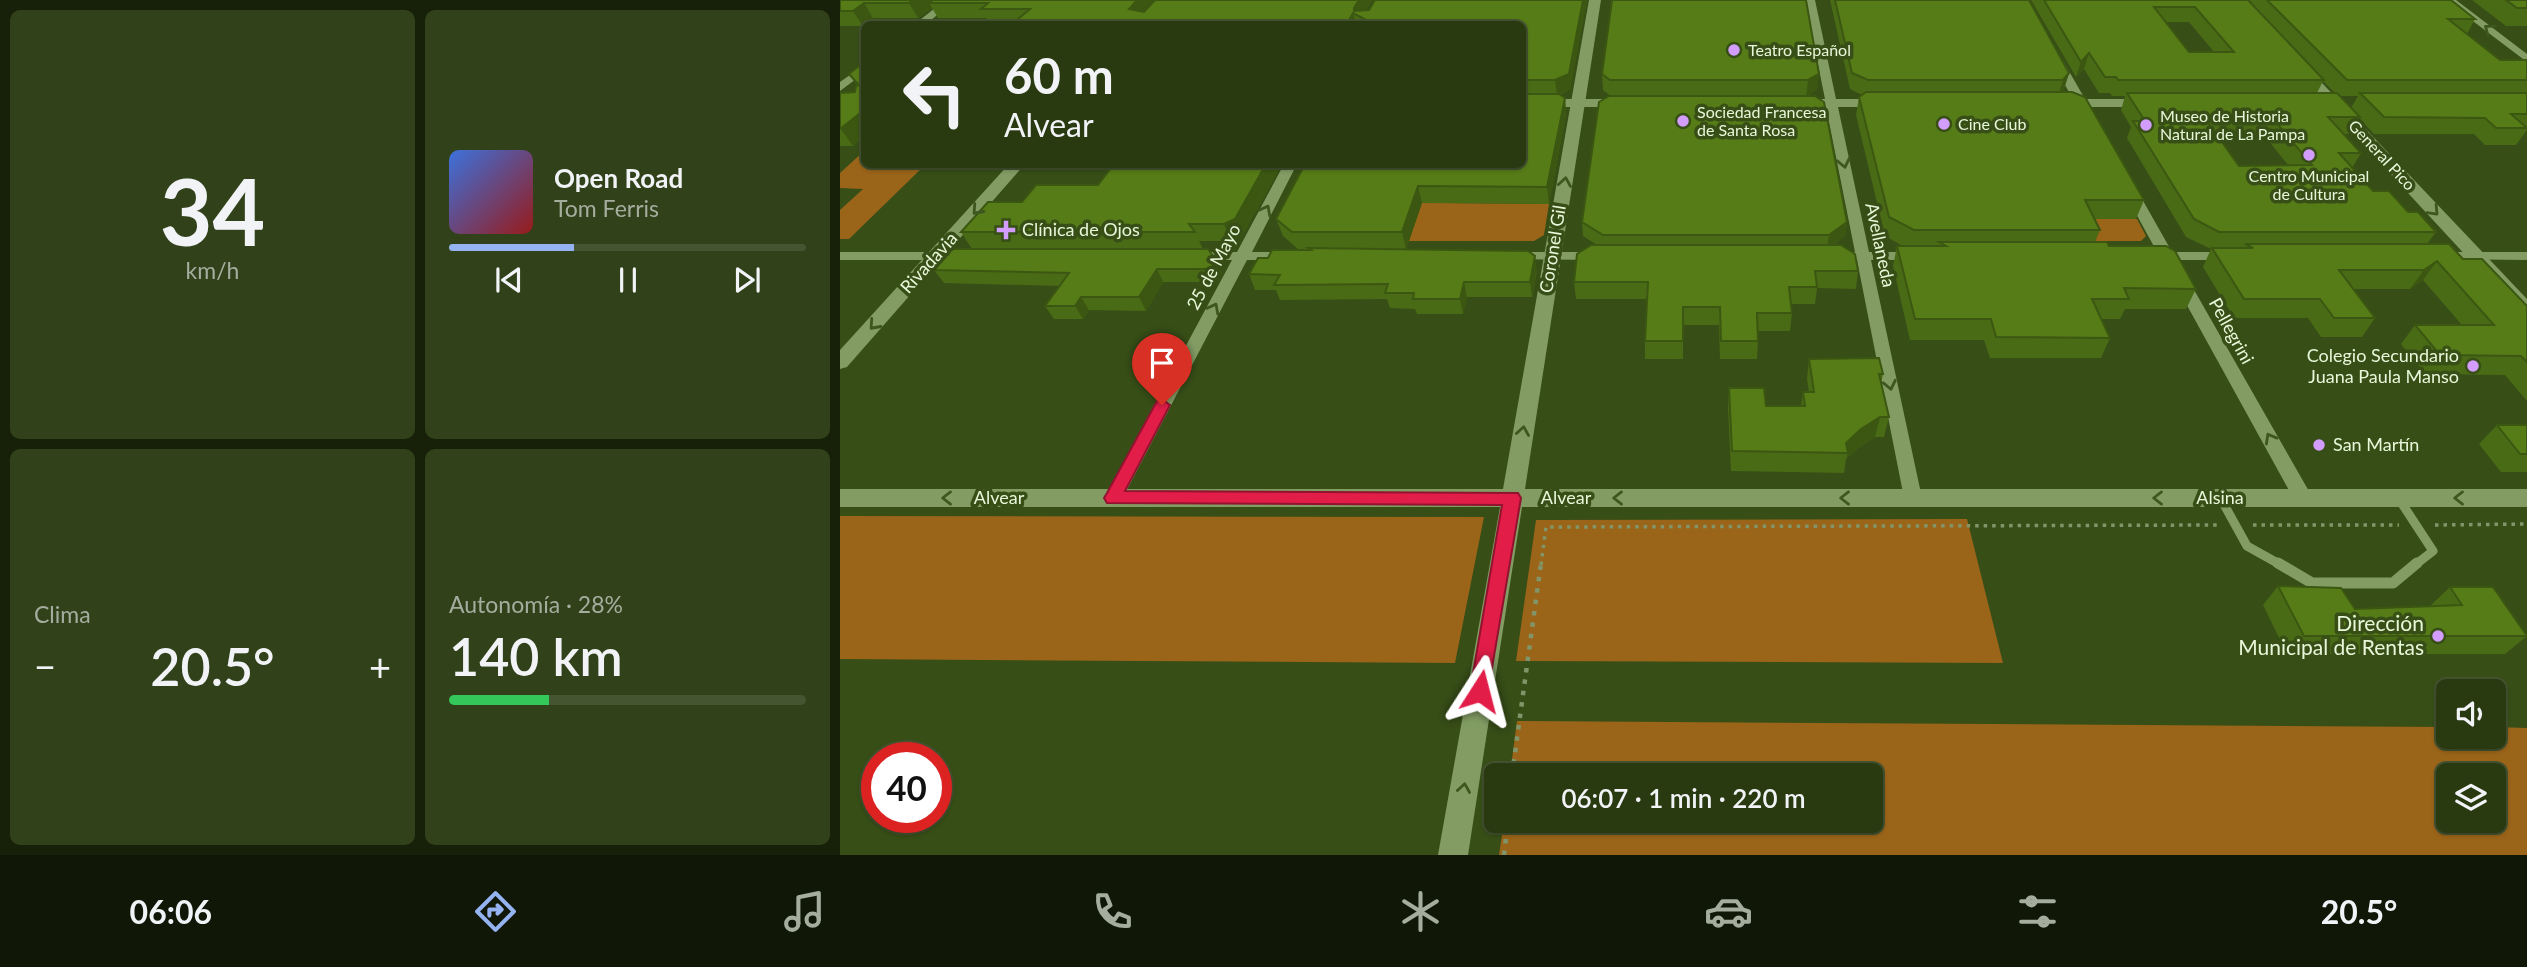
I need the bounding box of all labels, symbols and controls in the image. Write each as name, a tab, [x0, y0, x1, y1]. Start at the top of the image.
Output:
one-way arrow	[2484, 25, 2496, 38]
place label: Teatro Español	[1748, 40, 1851, 59]
marker: Teatro Español	[1726, 42, 1742, 58]
text: 60 m	[1004, 46, 1114, 104]
icon: left	[889, 49, 980, 140]
place label: Sociedad Francesa de Santa Rosa	[1697, 102, 1826, 139]
text: Alvear	[1004, 105, 1094, 144]
place label: Museo de Historia Natural de La Pampa	[2160, 106, 2305, 143]
marker: Sociedad Francesa de Santa Rosa	[1675, 113, 1691, 129]
place label: Cine Club	[1958, 114, 2026, 133]
marker: Cine Club	[1936, 116, 1952, 132]
street label: General Pico	[2345, 116, 2420, 194]
marker: Museo de Historia Natural de La Pampa	[2138, 117, 2154, 133]
marker: Centro Municipal de Cultura	[2301, 147, 2317, 163]
text: 34	[160, 156, 265, 265]
one-way arrow	[1835, 157, 1850, 169]
text: Open Road	[554, 162, 683, 194]
place label: Centro Municipal de Cultura	[2249, 166, 2369, 203]
one-way arrow	[1557, 176, 1572, 188]
text: Tom Ferris	[554, 194, 659, 222]
street label: Avellaneda	[1861, 200, 1901, 289]
one-way arrow	[972, 202, 985, 215]
street label: Coronel Gil	[1534, 203, 1570, 294]
one-way arrow	[2426, 203, 2438, 216]
one-way arrow	[1258, 205, 1272, 217]
place label: Clínica de Ojos	[1022, 218, 1140, 240]
marker: Clínica de Ojos	[996, 220, 1016, 240]
street label: 25 de Mayo	[1181, 220, 1245, 313]
street label: Rivadavia	[895, 227, 961, 298]
text: km/h	[186, 256, 239, 284]
icon: previous	[490, 261, 528, 299]
icon: pause	[609, 261, 647, 299]
icon: next	[728, 261, 766, 299]
street label: Pellegrini	[2205, 294, 2259, 368]
one-way arrow	[1206, 303, 1219, 315]
one-way arrow	[869, 316, 882, 329]
pin	[1132, 333, 1192, 405]
icon: arrive	[1143, 344, 1181, 382]
place label: Colegio Secundario Juana Paula Manso	[2307, 344, 2459, 387]
marker: Colegio Secundario Juana Paula Manso	[2465, 358, 2481, 374]
one-way arrow	[1881, 379, 1896, 391]
one-way arrow	[1515, 425, 1530, 437]
one-way arrow	[2265, 433, 2278, 446]
place label: San Martín	[2333, 433, 2419, 455]
marker: San Martín	[2311, 437, 2327, 453]
street label: Alvear	[974, 486, 1025, 508]
street label: Alvear	[1541, 486, 1592, 508]
street label: Alsina	[2196, 486, 2244, 508]
one-way arrow	[941, 490, 951, 506]
one-way arrow	[1612, 490, 1622, 506]
one-way arrow	[1839, 490, 1850, 506]
one-way arrow	[2152, 490, 2163, 506]
one-way arrow	[2453, 490, 2463, 506]
text: Autonomía · 28%	[449, 590, 623, 618]
text: Clima	[34, 600, 91, 628]
place label: Dirección Municipal de Rentas	[2238, 610, 2424, 659]
text: 140 km	[449, 625, 623, 687]
marker: Dirección Municipal de Rentas	[2430, 628, 2446, 644]
text: 20.5°	[150, 635, 275, 697]
text: −	[34, 643, 56, 689]
text: +	[369, 643, 391, 689]
position arrow	[1443, 654, 1517, 728]
map controls	[2436, 679, 2506, 833]
button: sound	[2436, 679, 2506, 749]
speed limit sign: 40	[861, 742, 952, 833]
button: layers	[2436, 763, 2506, 833]
one-way arrow	[1456, 782, 1471, 794]
text: 06:07 · 1 min · 220 m	[1561, 782, 1806, 814]
icon: directions	[471, 887, 520, 936]
icon: music	[780, 887, 829, 936]
icon: phone	[1088, 887, 1137, 936]
icon: climate	[1396, 887, 1445, 936]
icon: car	[1704, 887, 1753, 936]
icon: filters	[2013, 887, 2062, 936]
text: 06:06	[130, 892, 212, 931]
text: 20.5°	[2321, 892, 2397, 931]

